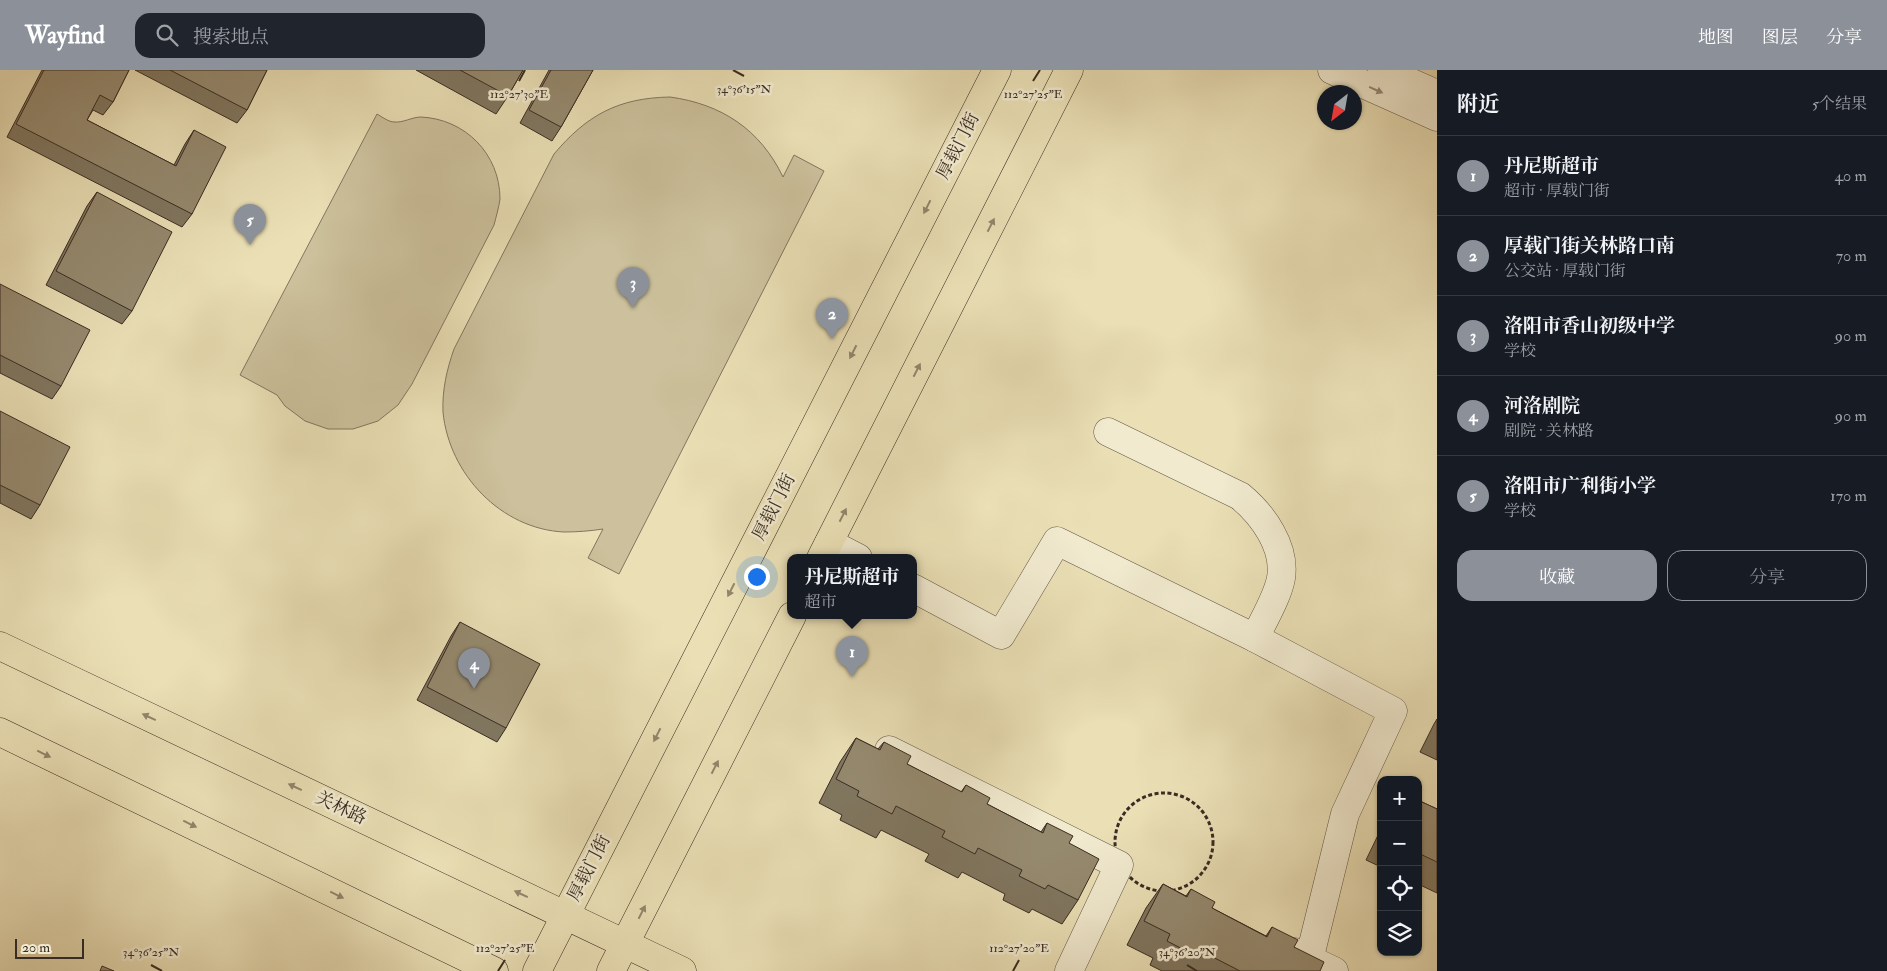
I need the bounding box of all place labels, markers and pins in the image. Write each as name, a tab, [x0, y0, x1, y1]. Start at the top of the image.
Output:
pin: 5	[234, 204, 266, 245]
pin: 3	[617, 267, 649, 308]
pin: 2	[816, 298, 848, 339]
pin: 1	[836, 636, 868, 677]
pin: 4	[458, 648, 490, 689]

